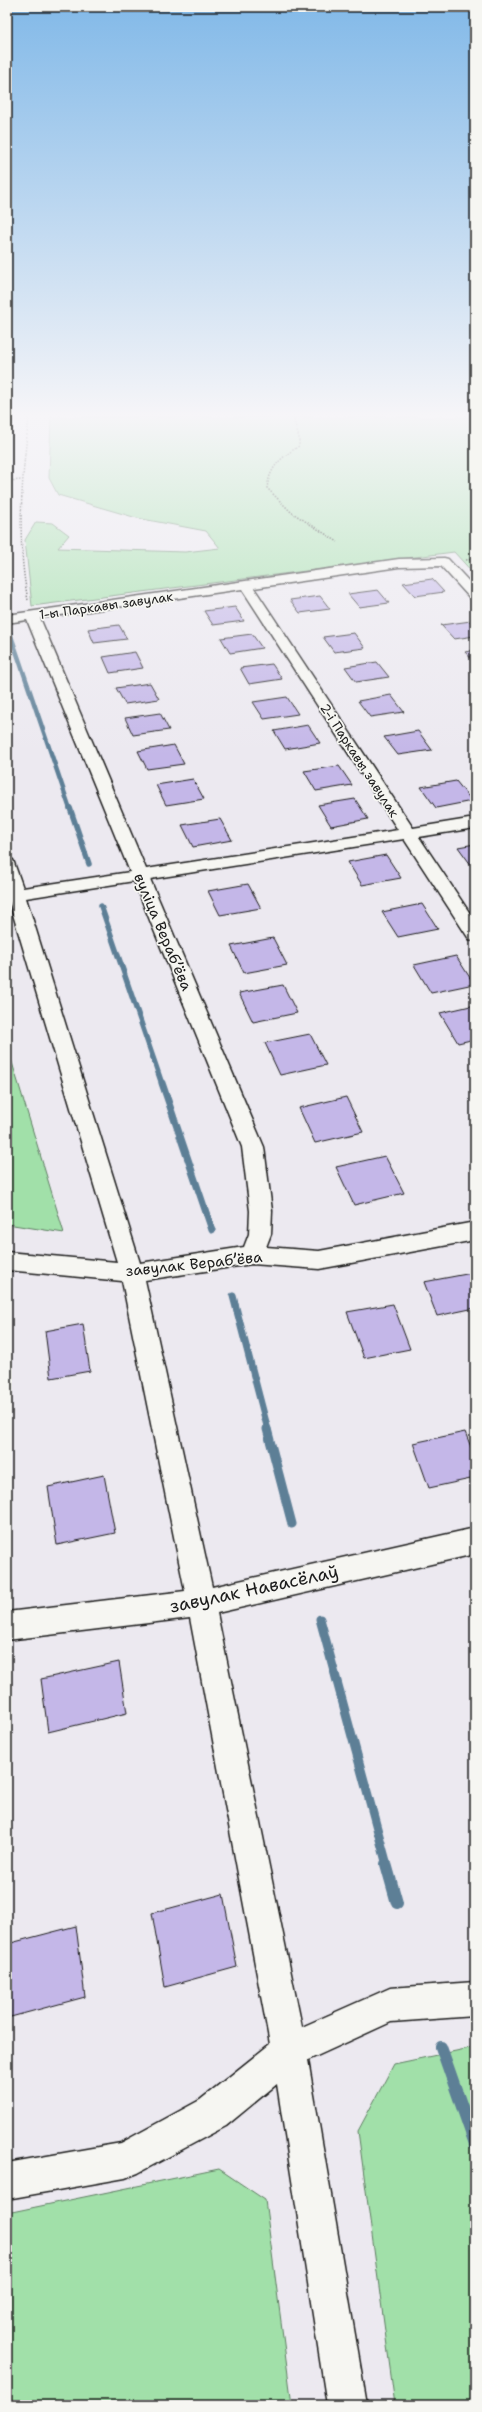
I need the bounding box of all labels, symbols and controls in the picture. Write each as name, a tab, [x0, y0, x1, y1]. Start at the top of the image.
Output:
street label: 1-ы Паркавы завулак	[38, 588, 174, 623]
street label: 2-і Паркавы завулак	[316, 700, 403, 821]
street label: вуліца Верабʼёва	[129, 870, 197, 994]
street label: завулак Верабʼёва	[125, 1247, 264, 1281]
street label: завулак Навасёлаў	[167, 1559, 341, 1619]

